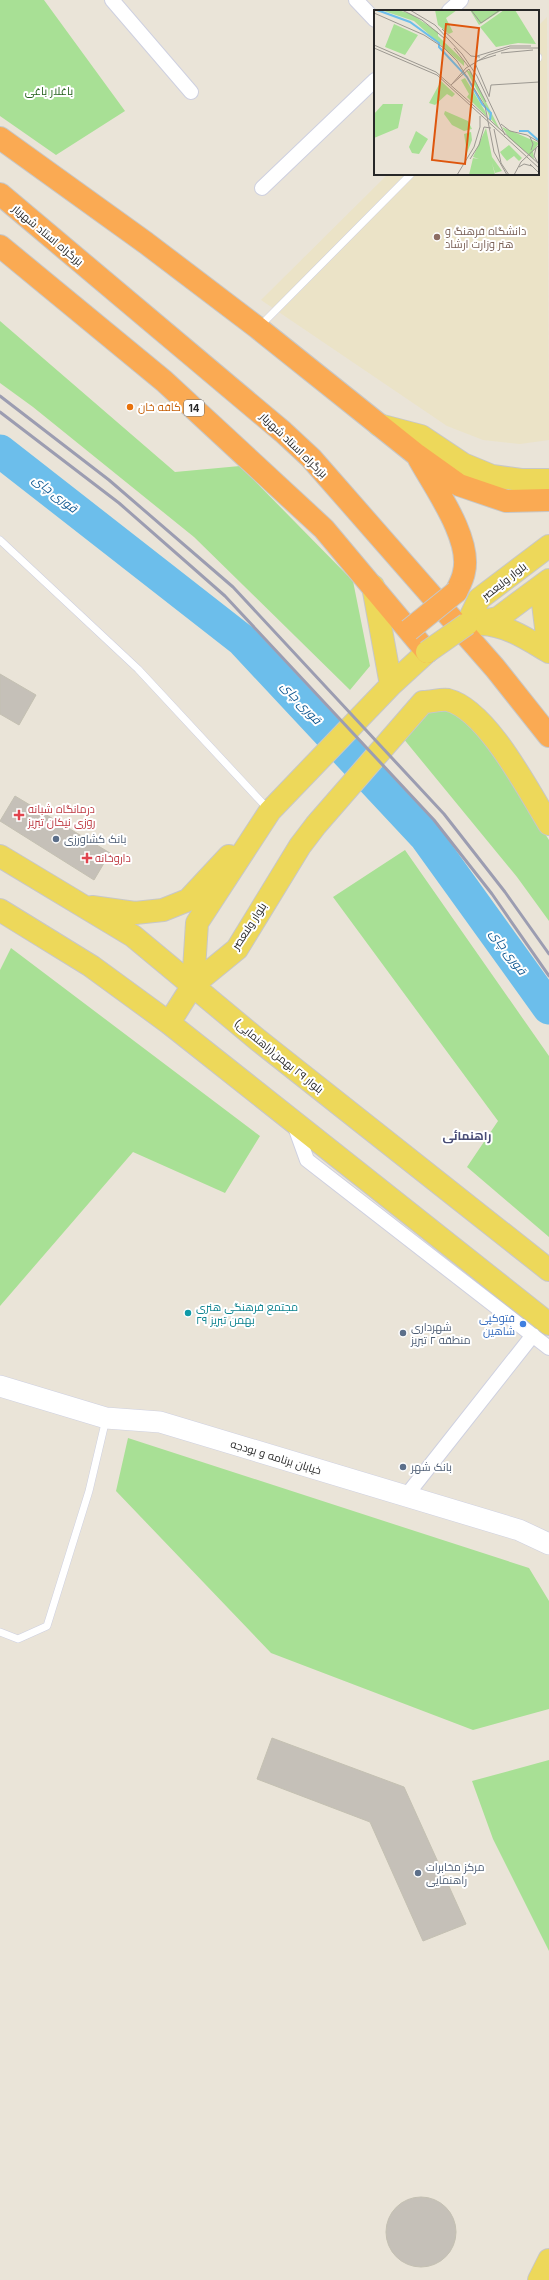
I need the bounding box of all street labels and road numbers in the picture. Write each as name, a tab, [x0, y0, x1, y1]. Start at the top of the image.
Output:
street label: بزرگراه استاد شهریار	[9, 201, 86, 269]
road number: 14	[184, 400, 204, 416]
street label: بزرگراه استاد شهریار	[257, 409, 331, 481]
street label: بلوار ولیعصر	[478, 559, 529, 604]
street label: بلوار ولىعصر	[228, 900, 269, 953]
street label: بلوار ٢٩ بهمن(راهنمایی)	[232, 1016, 326, 1096]
street label: خیابان برنامه و بودجه	[229, 1437, 323, 1477]

